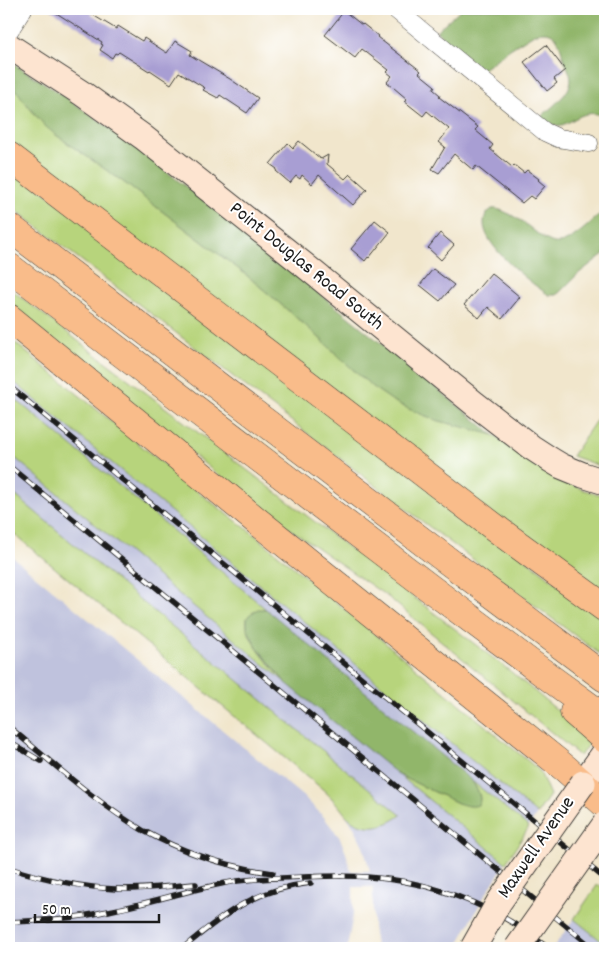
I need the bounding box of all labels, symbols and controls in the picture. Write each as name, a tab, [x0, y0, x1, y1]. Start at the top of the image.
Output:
street label: Point Douglas Road South	[223, 196, 389, 338]
street label: Maxwell Avenue	[491, 791, 583, 905]
scale bar	[35, 892, 159, 924]
text: 50 m	[42, 900, 71, 922]

